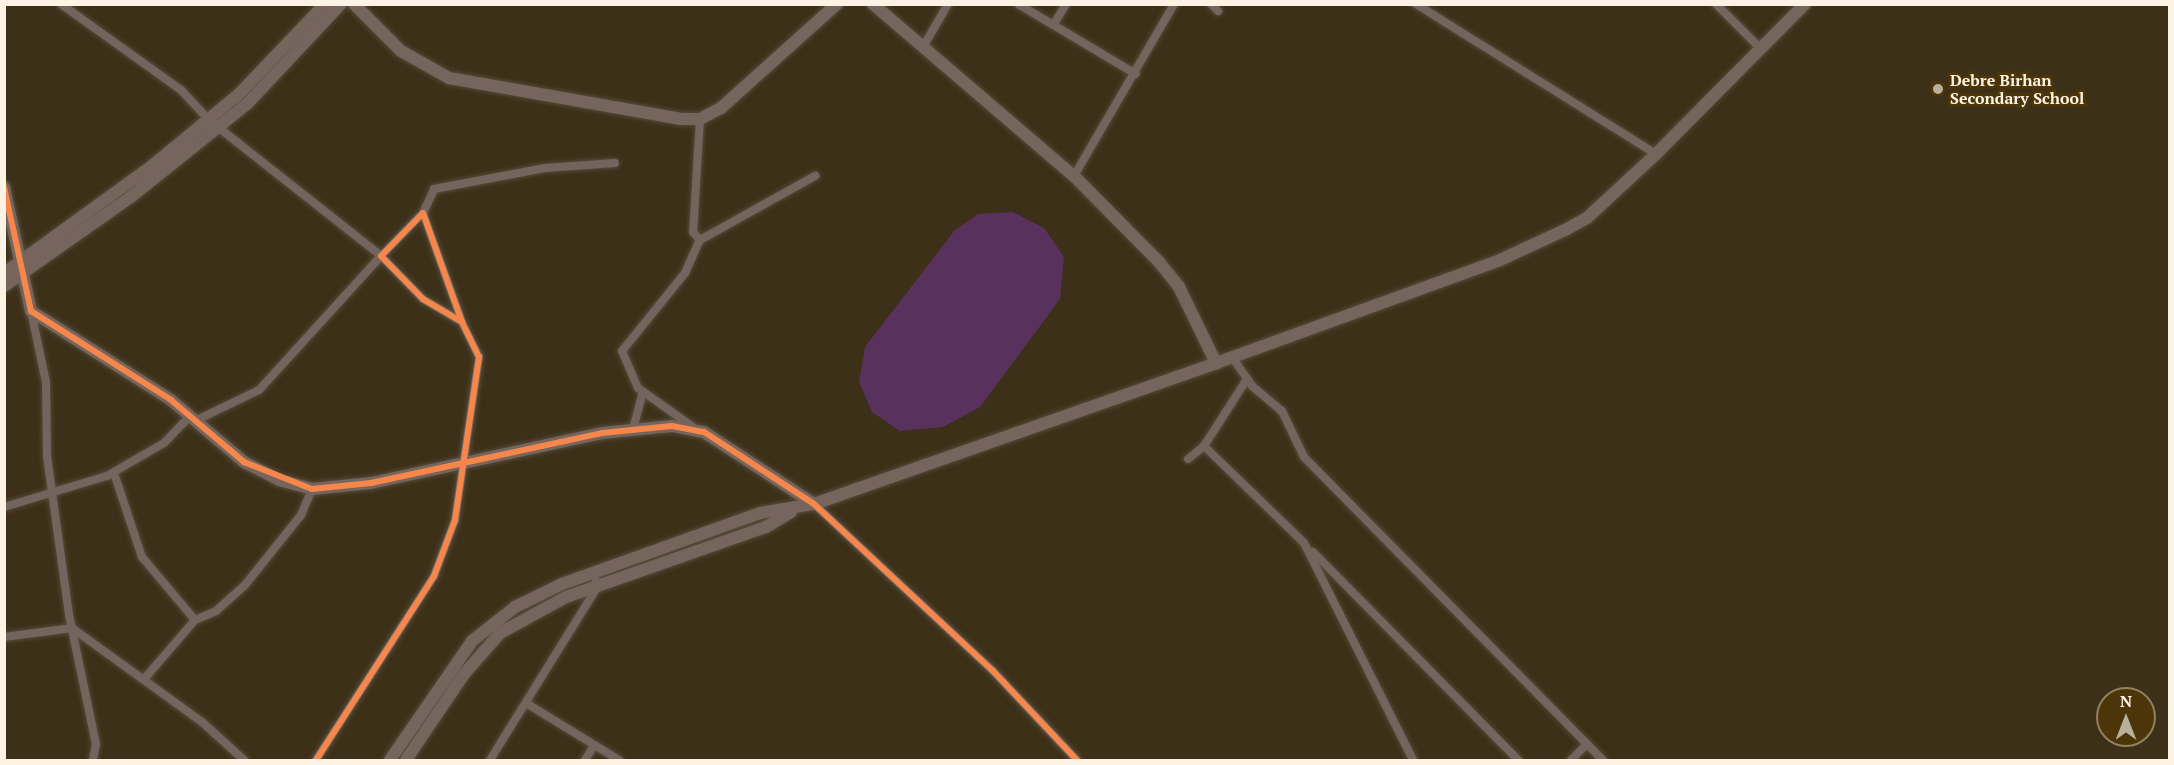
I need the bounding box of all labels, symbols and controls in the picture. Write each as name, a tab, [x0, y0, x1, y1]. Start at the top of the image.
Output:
place label: Debre Birhan Secondary School	[1950, 70, 2084, 108]
marker: Debre Birhan Secondary School	[1931, 82, 1945, 96]
north arrow	[2096, 687, 2156, 747]
text: N	[2120, 690, 2132, 712]

